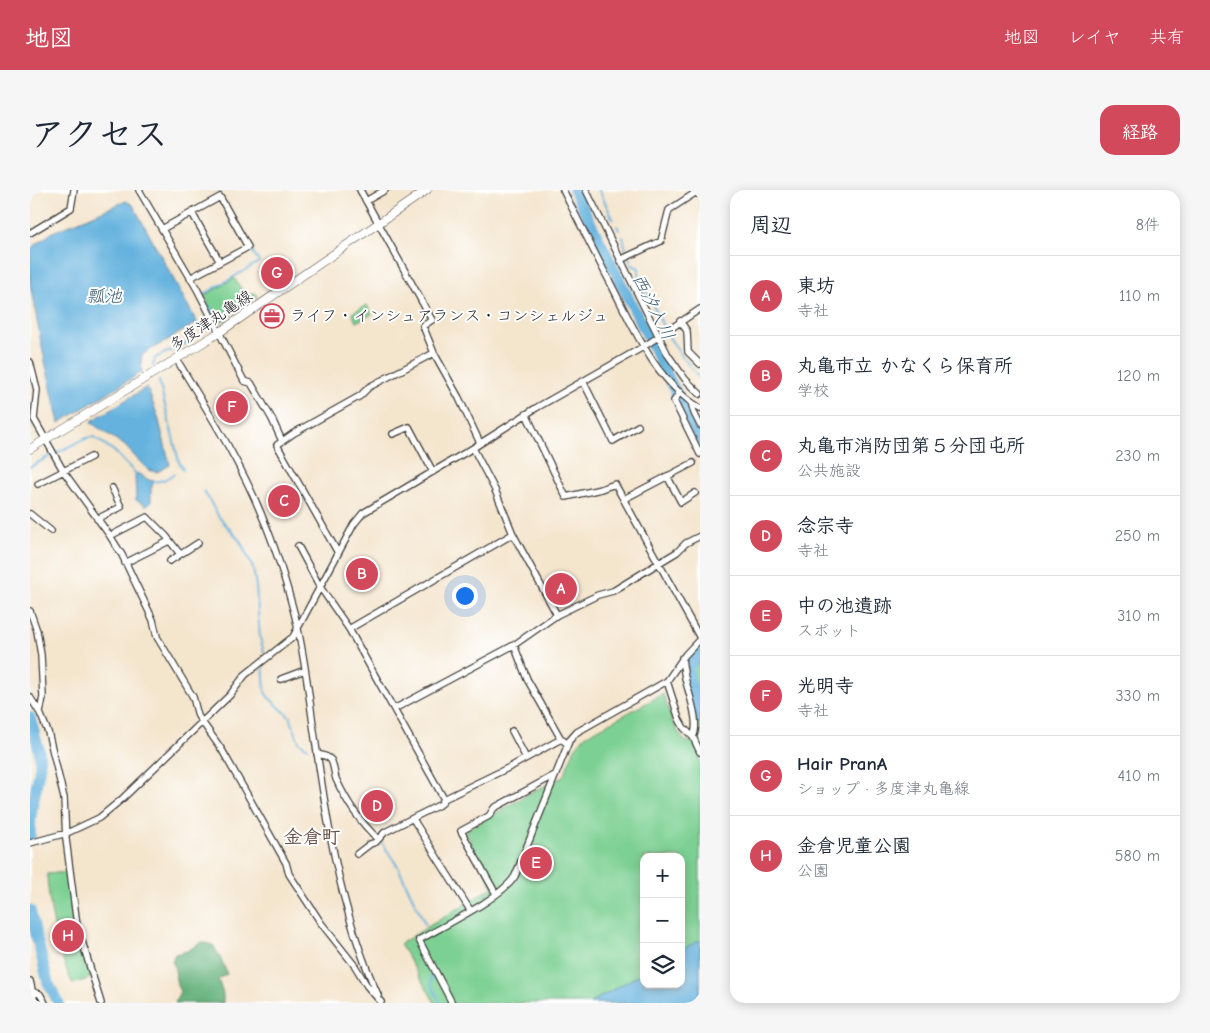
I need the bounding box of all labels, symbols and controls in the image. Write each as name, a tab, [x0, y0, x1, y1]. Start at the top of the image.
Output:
text: 地図	[25, 24, 73, 52]
text: 地図	[1004, 27, 1040, 48]
text: レイヤ	[1068, 27, 1121, 48]
text: 共有	[1149, 27, 1185, 48]
button: 経路	[1100, 105, 1180, 155]
text: アクセス	[30, 114, 168, 155]
text: 周辺	[750, 213, 792, 237]
text: 8件	[1136, 216, 1160, 234]
pin: G	[261, 254, 293, 292]
water label: 西汐入川	[627, 270, 679, 344]
text: 東坊	[797, 275, 835, 297]
water label: 瓢池	[86, 286, 123, 307]
street label: 多度津丸亀線	[166, 287, 256, 355]
text: A	[762, 287, 770, 305]
text: 110 m	[1119, 287, 1160, 305]
text: 寺社	[797, 302, 829, 320]
office icon: ライフ・インシュアランス・コンシェルジュ	[259, 303, 285, 329]
place label: ライフ・インシュアランス・コンシェルジュ	[290, 307, 608, 325]
text: 丸亀市立 かなくら保育所	[797, 355, 1013, 377]
text: B	[761, 367, 771, 385]
text: 120 m	[1117, 367, 1160, 385]
text: 学校	[797, 382, 829, 400]
pin: F	[216, 388, 248, 426]
text: 丸亀市消防団第５分団屯所	[797, 435, 1025, 457]
text: C	[761, 447, 771, 465]
text: 230 m	[1115, 447, 1160, 465]
text: 公共施設	[797, 462, 861, 480]
pin: C	[268, 482, 300, 520]
text: 念宗寺	[797, 515, 854, 537]
text: D	[761, 527, 771, 545]
text: 250 m	[1115, 527, 1160, 545]
text: 寺社	[797, 542, 829, 560]
pin: B	[346, 555, 378, 593]
pin: A	[545, 570, 577, 608]
your location	[452, 583, 478, 609]
text: 中の池遺跡	[797, 595, 892, 617]
text: E	[761, 607, 771, 625]
text: 310 m	[1117, 607, 1160, 625]
text: スポット	[797, 622, 861, 640]
text: 光明寺	[797, 675, 854, 697]
text: F	[761, 687, 771, 705]
text: 330 m	[1115, 687, 1160, 705]
text: 寺社	[797, 702, 829, 720]
text: Hair PranA	[797, 753, 887, 775]
text: G	[760, 767, 772, 785]
text: 410 m	[1118, 767, 1160, 785]
text: ショップ · 多度津丸亀線	[797, 780, 970, 798]
pin: D	[361, 787, 393, 825]
district label: 金倉町	[283, 826, 341, 848]
text: 金倉児童公園	[797, 835, 911, 857]
pin: E	[520, 844, 552, 882]
text: H	[760, 847, 772, 865]
text: 580 m	[1115, 847, 1160, 865]
map controls	[640, 853, 685, 988]
button: +	[640, 853, 685, 898]
text: 公園	[797, 862, 829, 880]
button: −	[640, 898, 685, 943]
pin: H	[52, 917, 84, 955]
button: layers	[640, 943, 685, 988]

